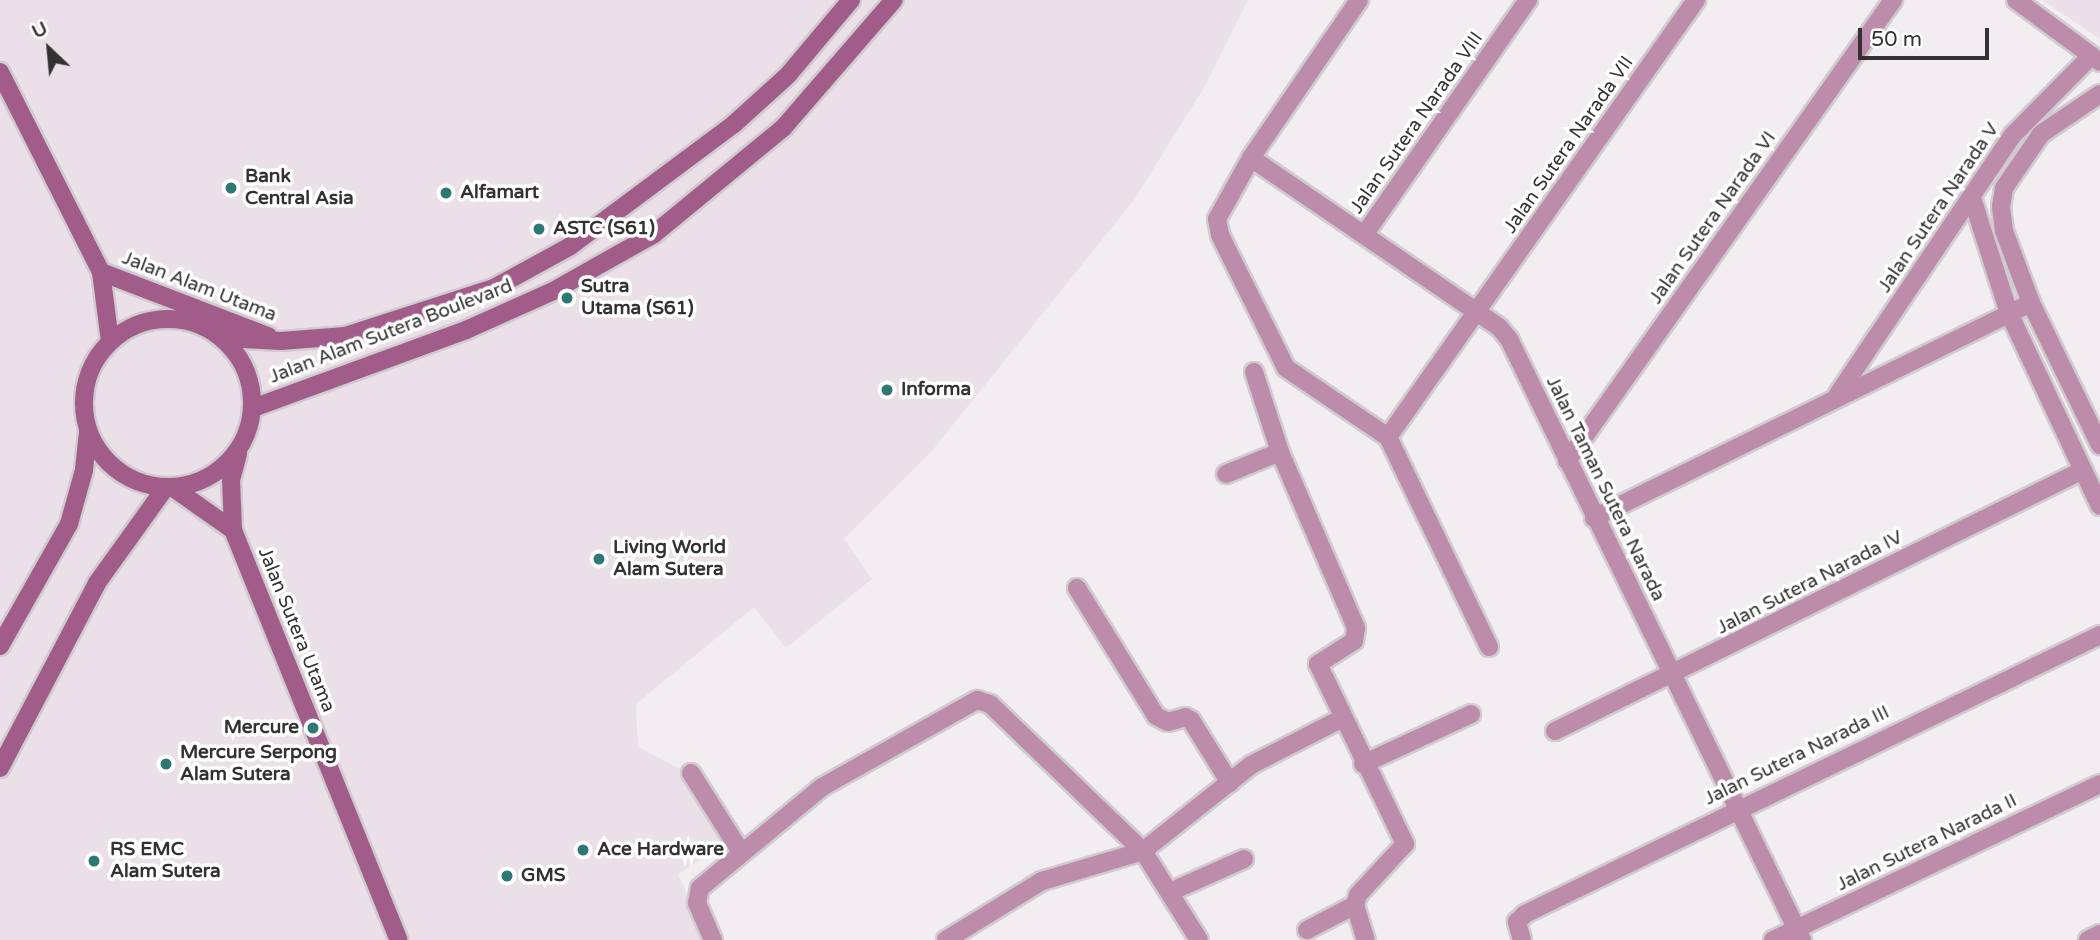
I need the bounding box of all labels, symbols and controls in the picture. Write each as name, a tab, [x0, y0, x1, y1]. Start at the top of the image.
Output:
north arrow	[14, 14, 84, 84]
scale bar	[1862, 14, 1993, 58]
text: U	[28, 17, 51, 43]
text: 50 m	[1871, 27, 1922, 52]
street label: Jalan Sutera Narada VIII	[1346, 28, 1488, 218]
street label: Jalan Sutera Narada VII	[1499, 52, 1639, 238]
street label: Jalan Sutera Narada V	[1874, 119, 2004, 297]
street label: Jalan Sutera Narada VI	[1645, 127, 1781, 309]
place label: Bank Central Asia	[245, 166, 354, 210]
marker: Bank Central Asia	[223, 180, 239, 196]
place label: Alfamart	[460, 182, 539, 204]
marker: Alfamart	[438, 185, 454, 201]
place label: ASTC (S61)	[553, 218, 655, 240]
marker: ASTC (S61)	[531, 221, 547, 237]
street label: Jalan Alam Utama	[119, 247, 279, 327]
street label: Jalan Alam Sutera Boulevard	[266, 275, 516, 389]
place label: Sutra Utama (S61)	[581, 276, 694, 320]
marker: Sutra Utama (S61)	[559, 290, 575, 306]
street label: Jalan Taman Sutera Narada	[1541, 373, 1669, 605]
place label: Informa	[901, 379, 971, 401]
marker: Informa	[879, 382, 895, 398]
street label: Jalan Sutera Narada IV	[1713, 526, 1907, 640]
place label: Living World Alam Sutera	[613, 537, 726, 581]
street label: Jalan Sutera Utama	[253, 544, 339, 716]
marker: Living World Alam Sutera	[591, 551, 607, 567]
street label: Jalan Sutera Narada III	[1701, 701, 1893, 811]
place label: Mercure	[224, 717, 299, 739]
marker: Mercure	[305, 720, 321, 736]
place label: Mercure Serpong Alam Sutera	[180, 742, 337, 786]
marker: Mercure Serpong Alam Sutera	[158, 756, 174, 772]
street label: Jalan Sutera Narada II	[1833, 789, 2021, 897]
place label: RS EMC Alam Sutera	[110, 839, 221, 883]
place label: Ace Hardware	[597, 839, 724, 861]
marker: Ace Hardware	[575, 842, 591, 858]
marker: RS EMC Alam Sutera	[84, 851, 104, 871]
place label: GMS	[521, 865, 565, 887]
marker: GMS	[499, 868, 515, 884]

